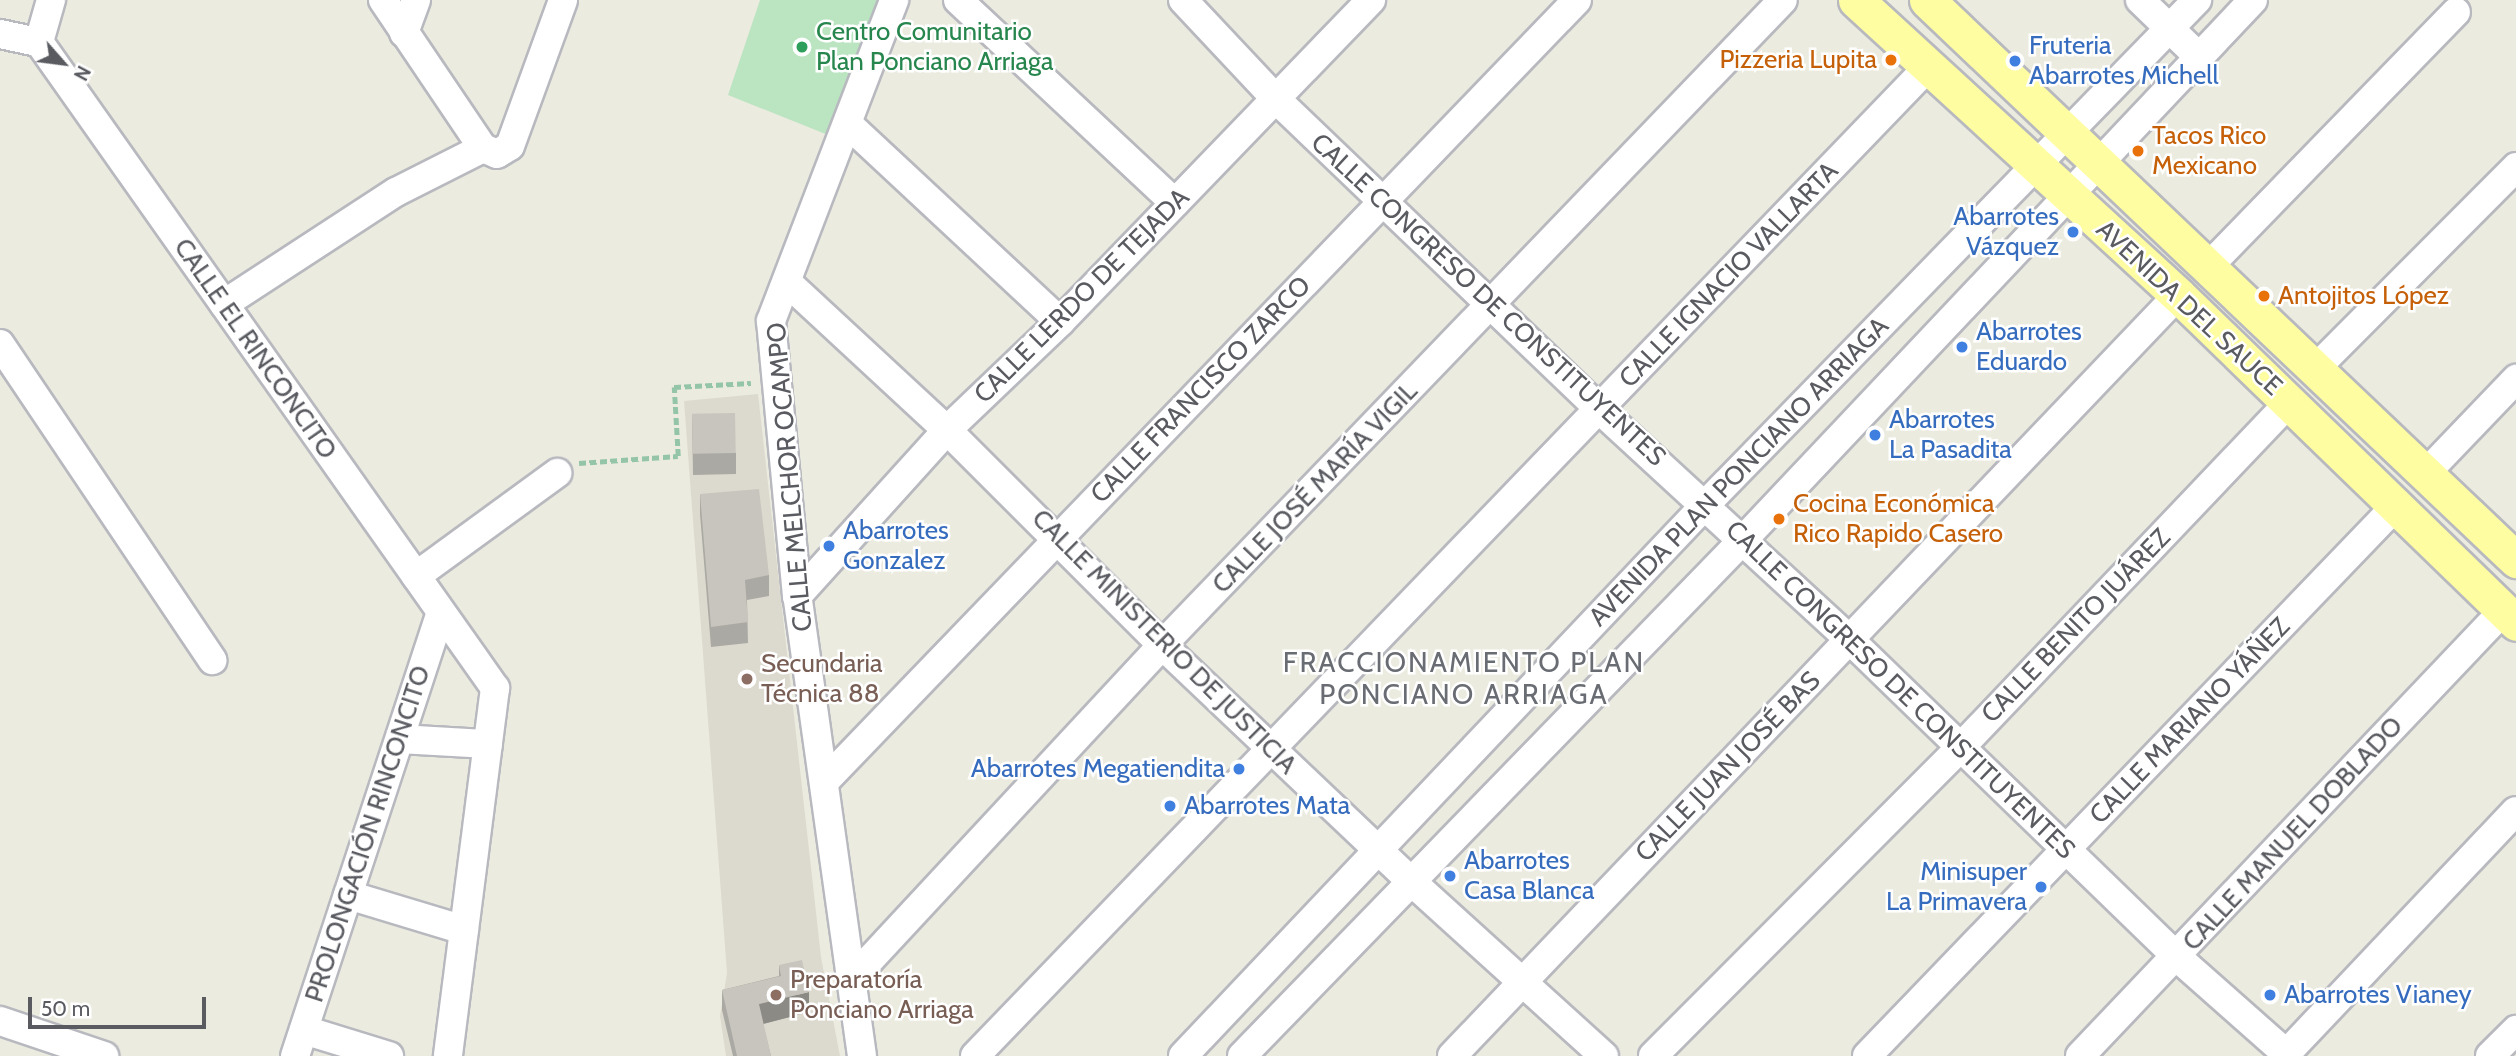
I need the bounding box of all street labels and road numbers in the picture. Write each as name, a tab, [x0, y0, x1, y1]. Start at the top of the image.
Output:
street label: CALLE CONGRESO DE CONSTITUYENTES	[1304, 127, 1672, 473]
street label: CALLE IGNACIO VALLARTA	[1613, 156, 1845, 394]
street label: CALLE LERDO DE TEJADA	[968, 182, 1196, 410]
street label: AVENIDA DEL SAUCE	[2090, 214, 2288, 402]
street label: CALLE EL RINCONCITO	[167, 233, 343, 465]
street label: CALLE FRANCISCO ZARCO	[1085, 270, 1317, 510]
street label: AVENIDA PLAN PONCIANO ARRIAGA	[1583, 311, 1895, 633]
street label: CALLE MELCHOR OCAMPO	[761, 321, 819, 633]
street label: CALLE JOSÉ MARÍA VIGIL	[1206, 376, 1424, 600]
street label: CALLE MINISTERIO DE JUSTICIA	[1025, 503, 1303, 781]
street label: CALLE CONGRESO DE CONSTITUYENTES	[1719, 514, 2081, 866]
street label: CALLE BENITO JUÁREZ	[1975, 522, 2177, 730]
street label: CALLE MARIANO YÁÑEZ	[2084, 612, 2296, 830]
street label: PROLONGACIÓN RINCONCITO	[299, 662, 437, 1006]
street label: CALLE JUAN JOSÉ BAS	[1629, 665, 1827, 869]
street label: CALLE MANUEL DOBLADO	[2176, 711, 2410, 957]

